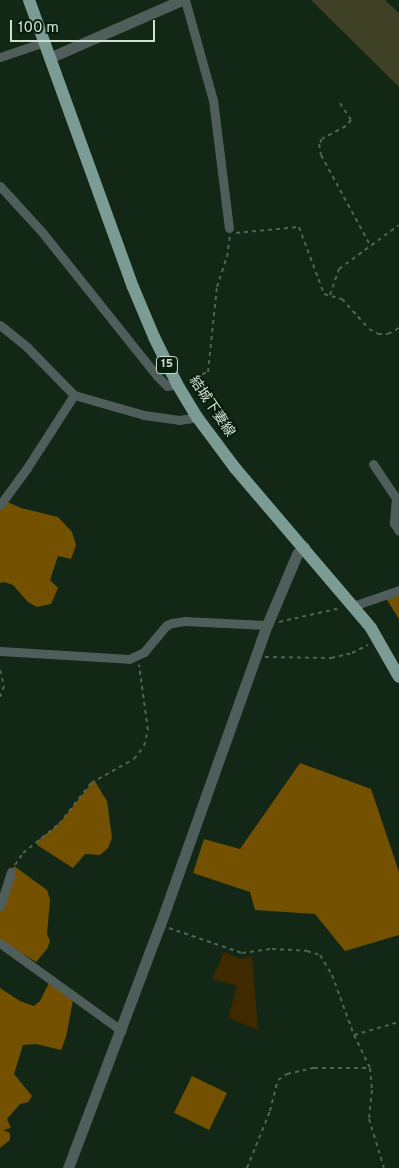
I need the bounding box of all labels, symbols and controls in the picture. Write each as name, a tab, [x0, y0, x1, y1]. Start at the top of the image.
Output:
scale bar	[12, 10, 158, 42]
text: 100 m	[18, 19, 59, 38]
road number: 15	[156, 356, 178, 374]
street label: 結城下妻線	[184, 373, 238, 441]

